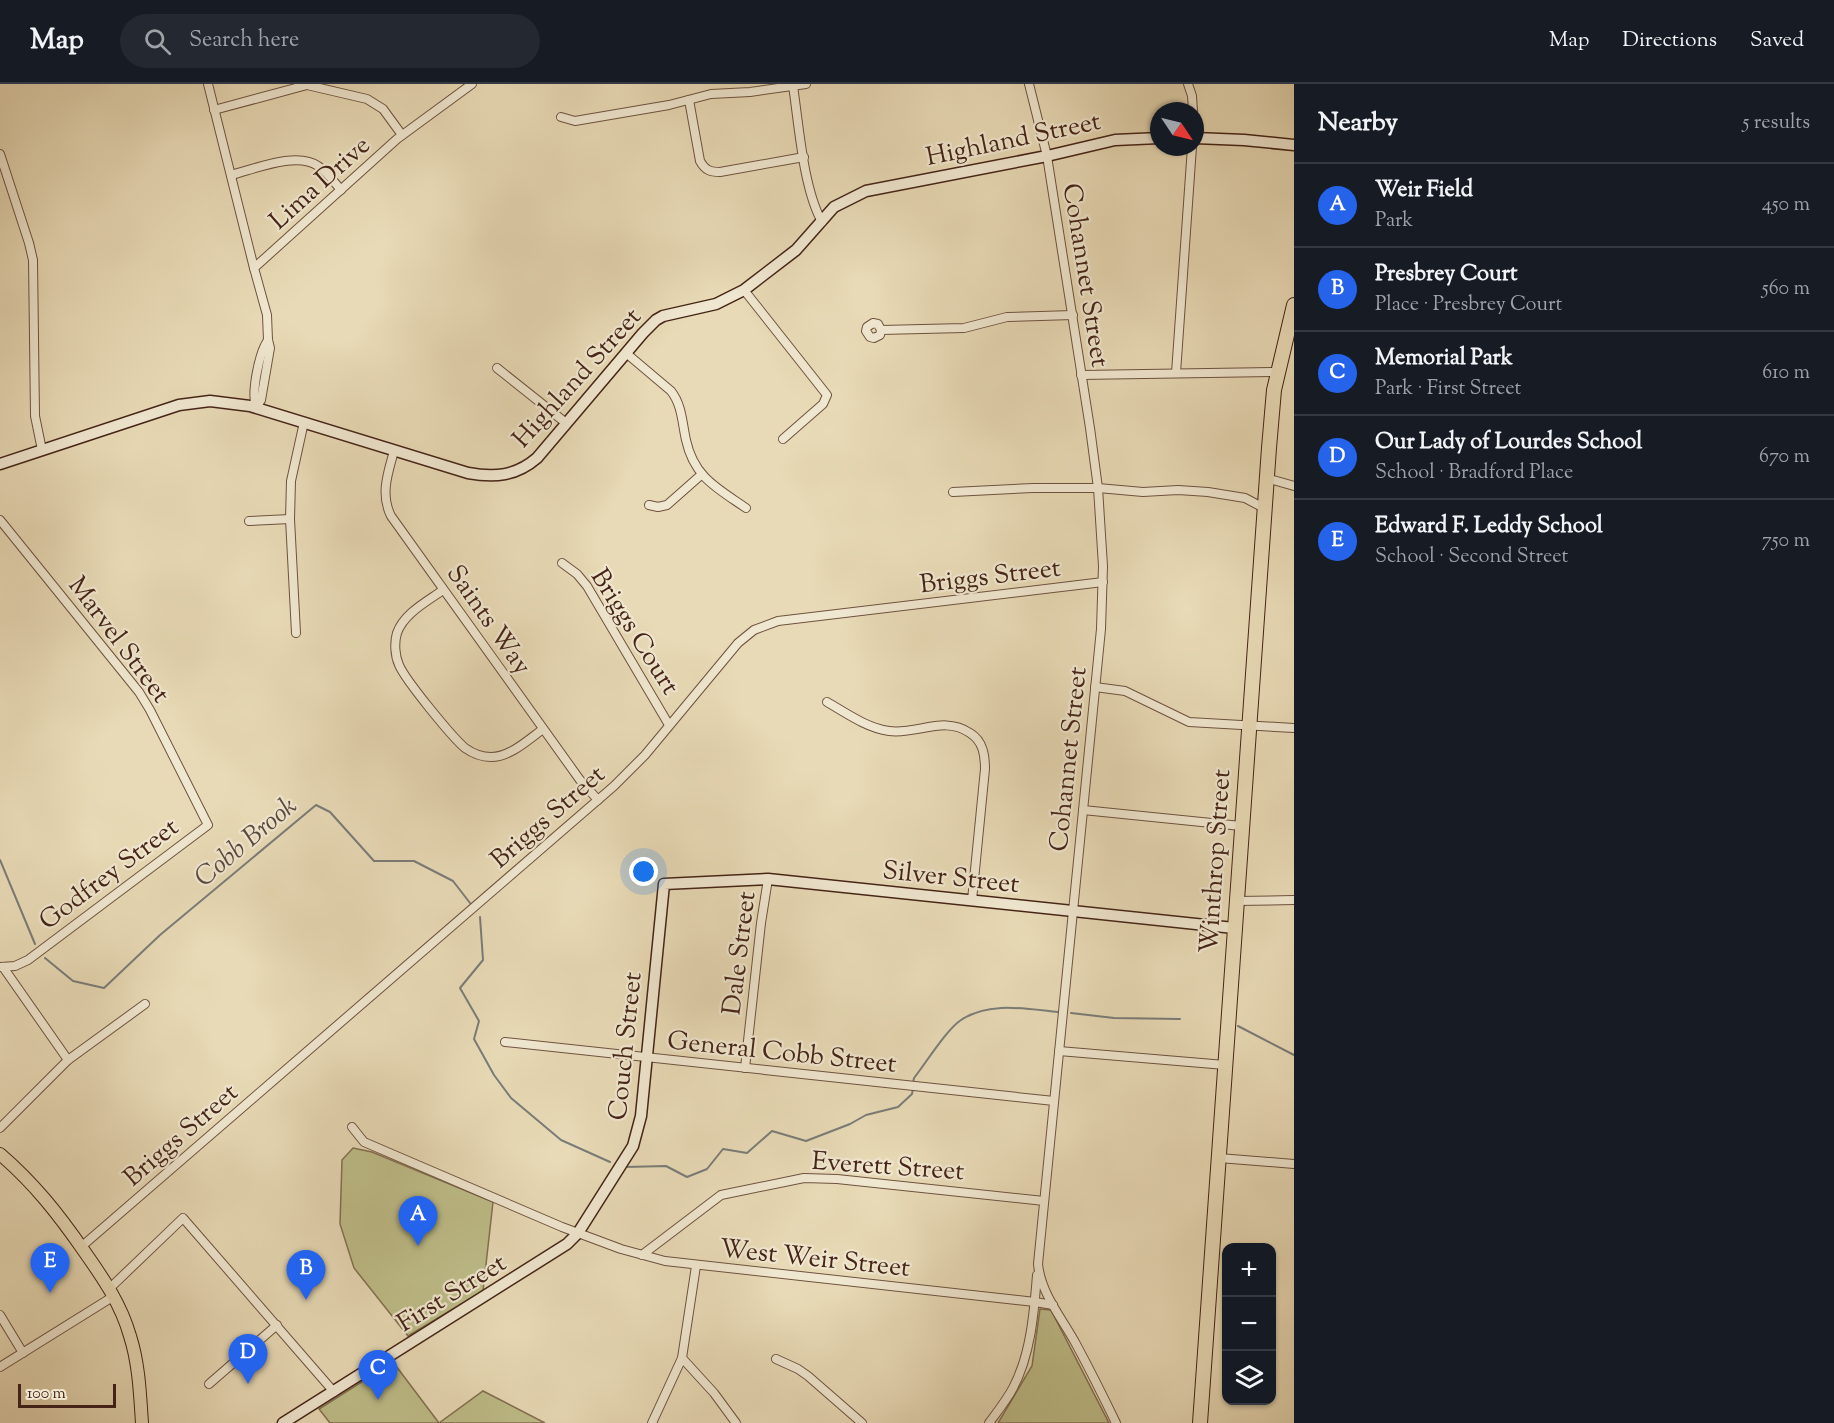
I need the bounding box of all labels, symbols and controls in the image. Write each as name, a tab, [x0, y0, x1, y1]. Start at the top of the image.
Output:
search box	[120, 14, 540, 68]
text: Map	[30, 21, 84, 61]
icon: search	[141, 25, 174, 58]
text: Search here	[189, 25, 299, 57]
text: Map	[1549, 26, 1589, 56]
text: Directions	[1622, 26, 1717, 56]
text: Saved	[1750, 26, 1804, 56]
north arrow	[1150, 102, 1204, 156]
street label: Highland Street	[923, 104, 1104, 177]
text: Nearby	[1318, 105, 1398, 142]
text: 5 results	[1743, 109, 1810, 138]
street label: Lima Drive	[262, 128, 379, 239]
text: Weir Field	[1375, 175, 1473, 207]
street label: Cohannet Street	[1052, 181, 1117, 370]
text: A	[1329, 191, 1346, 220]
text: 450 m	[1762, 191, 1810, 220]
text: Park	[1375, 207, 1413, 236]
text: Presbrey Court	[1375, 259, 1517, 291]
text: B	[1331, 275, 1344, 304]
text: 560 m	[1762, 275, 1810, 304]
text: Place · Presbrey Court	[1375, 291, 1562, 320]
street label: Highland Street	[505, 300, 651, 457]
text: Memorial Park	[1375, 343, 1513, 375]
text: C	[1329, 359, 1346, 388]
text: 610 m	[1762, 359, 1810, 388]
text: Park · First Street	[1375, 375, 1521, 404]
text: Our Lady of Lourdes School	[1375, 427, 1642, 459]
text: D	[1330, 443, 1345, 472]
text: 670 m	[1759, 443, 1810, 472]
text: School · Bradford Place	[1375, 459, 1573, 488]
text: Edward F. Leddy School	[1375, 511, 1603, 543]
text: E	[1331, 527, 1344, 556]
text: 750 m	[1762, 527, 1810, 556]
text: School · Second Street	[1375, 543, 1568, 572]
street label: Briggs Street	[918, 550, 1063, 604]
street label: Saints Way	[437, 558, 539, 683]
street label: Briggs Court	[580, 562, 687, 703]
street label: Marvel Street	[58, 569, 178, 712]
street label: Cohannet Street	[1041, 665, 1098, 853]
street label: Briggs Street	[483, 757, 614, 878]
street label: Winthrop Street	[1192, 768, 1241, 955]
water label: Cobb Brook	[187, 788, 306, 897]
street label: Godfrey Street	[32, 810, 187, 940]
street label: Silver Street	[881, 853, 1021, 904]
your location	[629, 857, 658, 886]
street label: Dale Street	[715, 889, 766, 1017]
street label: Couch Street	[600, 970, 653, 1122]
street label: General Cobb Street	[665, 1023, 898, 1084]
street label: Briggs Street	[116, 1075, 247, 1196]
street label: Everett Street	[810, 1144, 965, 1191]
pin: A	[398, 1196, 438, 1246]
street label: West Weir Street	[718, 1231, 912, 1288]
map controls	[1222, 1243, 1276, 1405]
button: +	[1222, 1243, 1276, 1297]
pin: E	[31, 1244, 70, 1293]
street label: First Street	[390, 1246, 514, 1342]
pin: B	[286, 1250, 326, 1300]
button: −	[1222, 1297, 1276, 1351]
pin: D	[228, 1334, 268, 1384]
pin: C	[358, 1350, 398, 1400]
button: layers	[1222, 1351, 1276, 1405]
scale bar	[18, 1381, 116, 1408]
text: 100 m	[27, 1383, 66, 1406]

